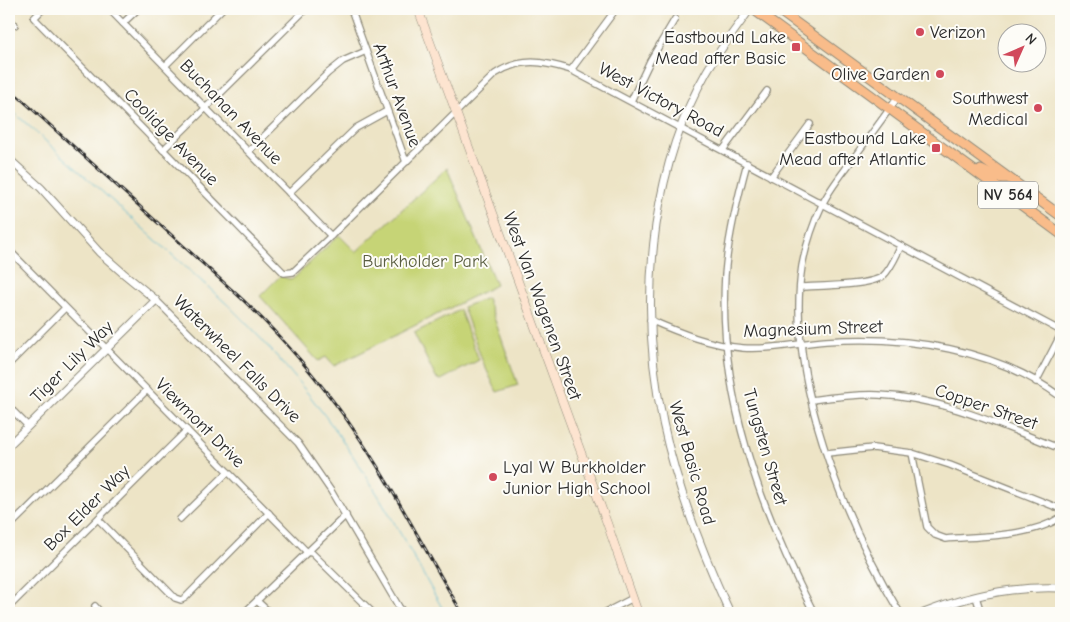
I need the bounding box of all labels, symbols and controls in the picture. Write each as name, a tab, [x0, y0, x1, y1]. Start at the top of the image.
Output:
place label: Verizon	[930, 22, 986, 43]
north arrow	[998, 22, 1048, 72]
marker: Verizon	[914, 26, 926, 38]
place label: Eastbound Lake Mead after Basic	[655, 27, 786, 69]
text: N	[1022, 30, 1040, 48]
street label: Arthur Avenue	[368, 40, 426, 150]
marker: Eastbound Lake Mead after Basic	[790, 41, 802, 53]
street label: Buchanan Avenue	[176, 55, 286, 169]
street label: West Victory Road	[595, 58, 727, 142]
place label: Olive Garden	[831, 64, 930, 85]
marker: Olive Garden	[934, 68, 946, 80]
street label: Coolidge Avenue	[119, 84, 223, 190]
place label: Southwest Medical	[952, 88, 1029, 130]
marker: Southwest Medical	[1032, 102, 1044, 114]
place label: Eastbound Lake Mead after Atlantic	[779, 128, 926, 170]
marker: Eastbound Lake Mead after Atlantic	[930, 142, 942, 154]
road number: NV 564	[978, 182, 1038, 208]
street label: West Van Wagenen Street	[498, 209, 586, 403]
park label: Burkholder Park	[362, 251, 488, 272]
street label: Waterwheel Falls Drive	[169, 291, 305, 427]
street label: Tiger Lily Way	[26, 316, 118, 408]
street label: Magnesium Street	[743, 316, 884, 342]
street label: Viewmont Drive	[151, 374, 249, 472]
street label: Copper Street	[932, 380, 1041, 435]
street label: Tungsten Street	[738, 386, 792, 509]
street label: West Basic Road	[664, 399, 720, 527]
place label: Lyal W Burkholder Junior High School	[503, 457, 651, 499]
street label: Box Elder Way	[40, 460, 135, 555]
marker: Lyal W Burkholder Junior High School	[487, 471, 499, 483]

